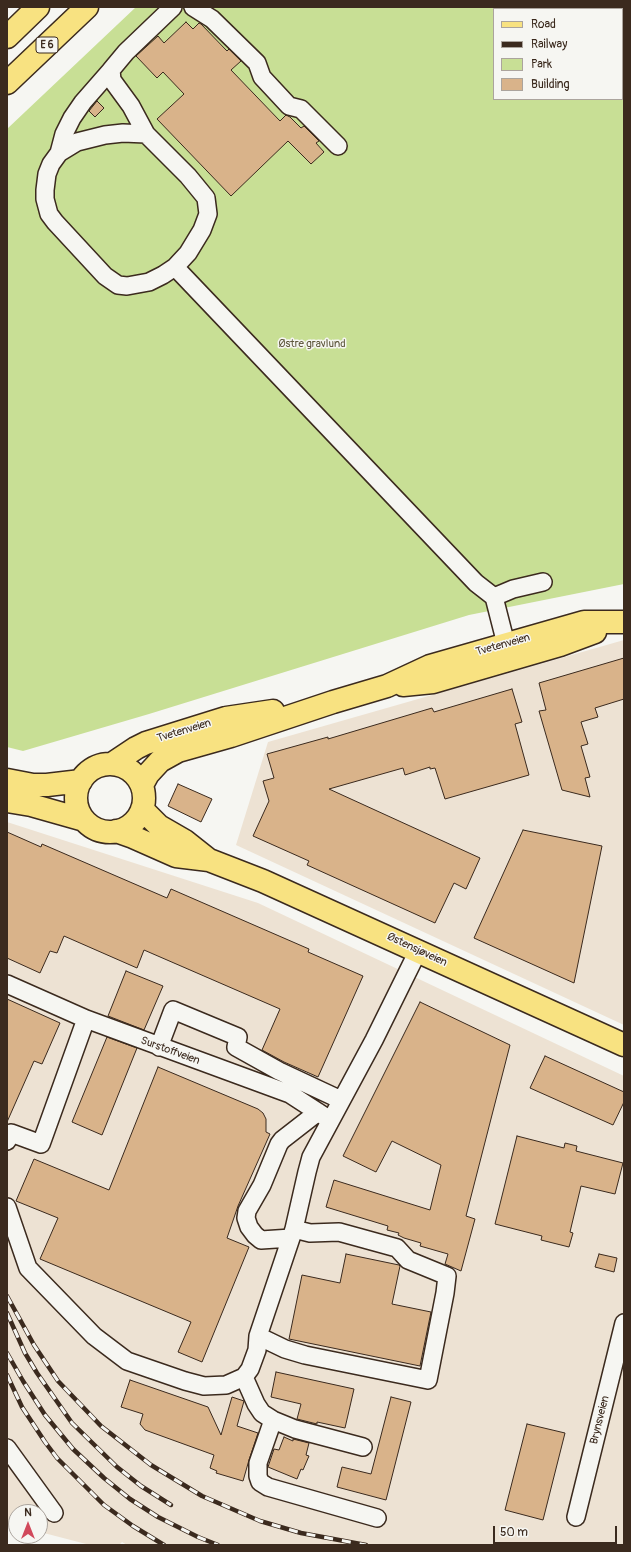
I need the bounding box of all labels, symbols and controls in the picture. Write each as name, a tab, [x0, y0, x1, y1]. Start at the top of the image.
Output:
legend	[493, 8, 623, 100]
text: Road	[531, 17, 556, 32]
road number: E 6	[36, 37, 58, 53]
text: Railway	[531, 37, 567, 52]
text: Park	[531, 57, 552, 72]
text: Building	[531, 77, 570, 92]
park label: Østre gravlund	[278, 337, 346, 351]
street label: Tvetenveien	[474, 631, 532, 659]
street label: Tvetenveien	[155, 717, 213, 745]
street label: Østensjøveien	[385, 930, 449, 970]
street label: Surstoffveien	[139, 1034, 201, 1068]
street label: Brynsveien	[588, 1394, 612, 1446]
north arrow	[8, 1504, 48, 1544]
text: N	[24, 1506, 32, 1519]
scale bar	[495, 1518, 619, 1544]
text: 50 m	[500, 1525, 528, 1540]

